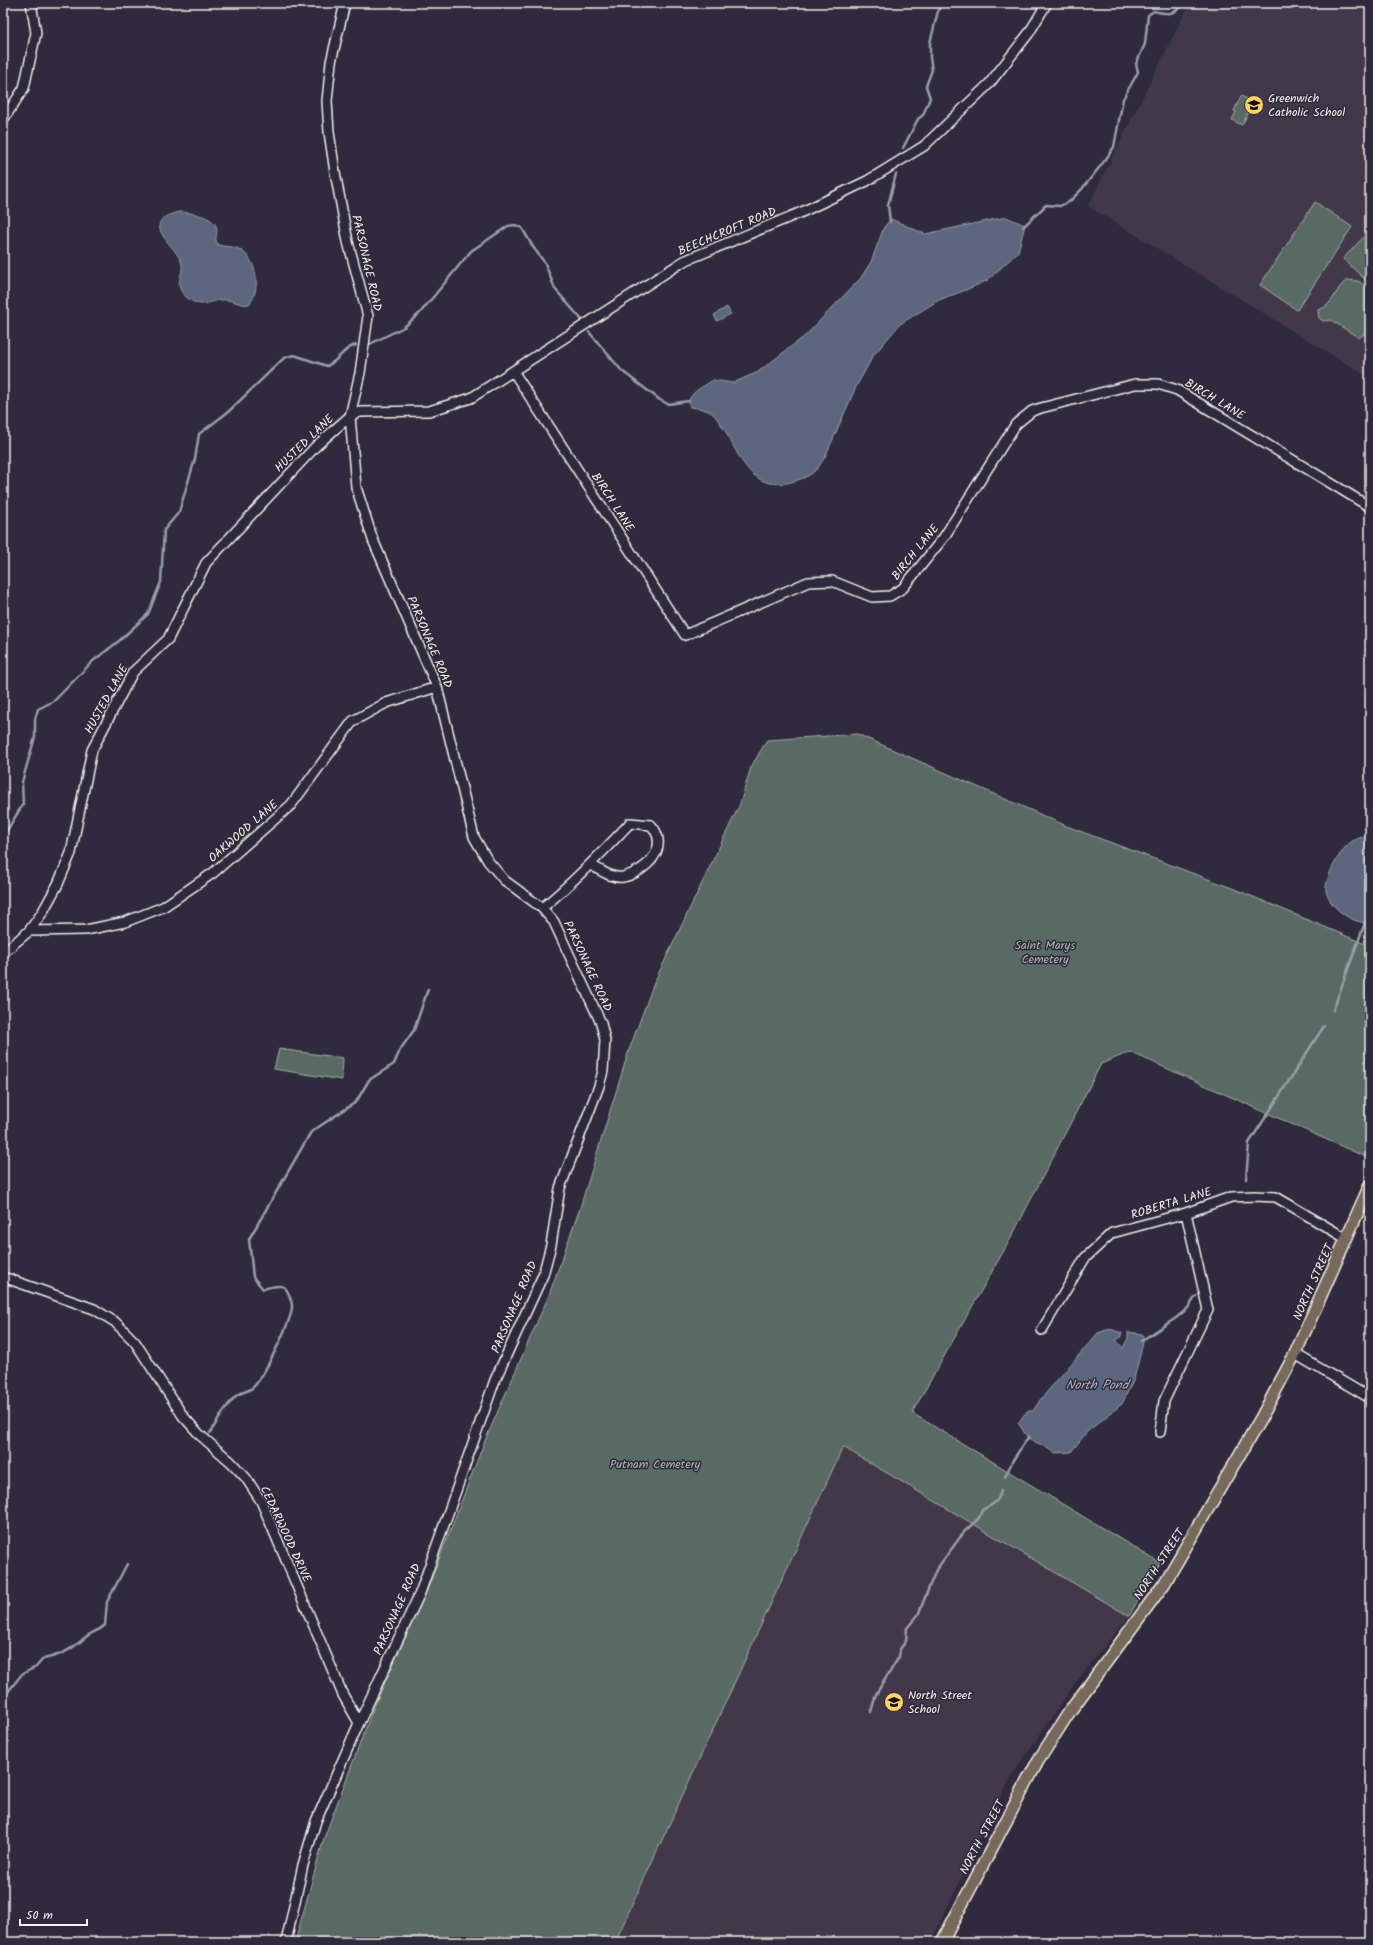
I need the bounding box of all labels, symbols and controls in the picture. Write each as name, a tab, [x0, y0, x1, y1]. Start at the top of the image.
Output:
place label: Greenwich Catholic School	[1268, 89, 1345, 122]
school or university icon: Greenwich Catholic School	[1243, 94, 1265, 116]
street label: BEECHCROFT ROAD	[675, 202, 780, 261]
street label: PARSONAGE ROAD	[346, 213, 387, 313]
street label: BIRCH LANE	[1181, 374, 1249, 425]
street label: HUSTED LANE	[270, 409, 339, 477]
street label: BIRCH LANE	[586, 469, 639, 537]
street label: BIRCH LANE	[887, 519, 945, 584]
street label: PARSONAGE ROAD	[402, 593, 458, 691]
street label: HUSTED LANE	[80, 660, 134, 737]
street label: OAKWOOD LANE	[204, 795, 283, 867]
street label: PARSONAGE ROAD	[558, 918, 617, 1015]
park label: Saint Marys Cemetery	[1015, 936, 1075, 969]
street label: ROBERTA LANE	[1128, 1182, 1215, 1225]
street label: NORTH STREET	[1288, 1239, 1339, 1324]
street label: PARSONAGE ROAD	[486, 1258, 543, 1356]
water label: North Pond	[1066, 1375, 1132, 1396]
park label: Putnam Cemetery	[610, 1455, 701, 1474]
street label: CEDARWOOD DRIVE	[255, 1483, 317, 1587]
street label: NORTH STREET	[1129, 1523, 1191, 1604]
street label: PARSONAGE ROAD	[369, 1560, 426, 1658]
place label: North Street School	[908, 1686, 972, 1719]
school or university icon: North Street School	[883, 1691, 905, 1713]
street label: NORTH STREET	[955, 1795, 1011, 1878]
scale bar	[20, 1901, 87, 1927]
text: 50 m	[26, 1906, 53, 1925]

